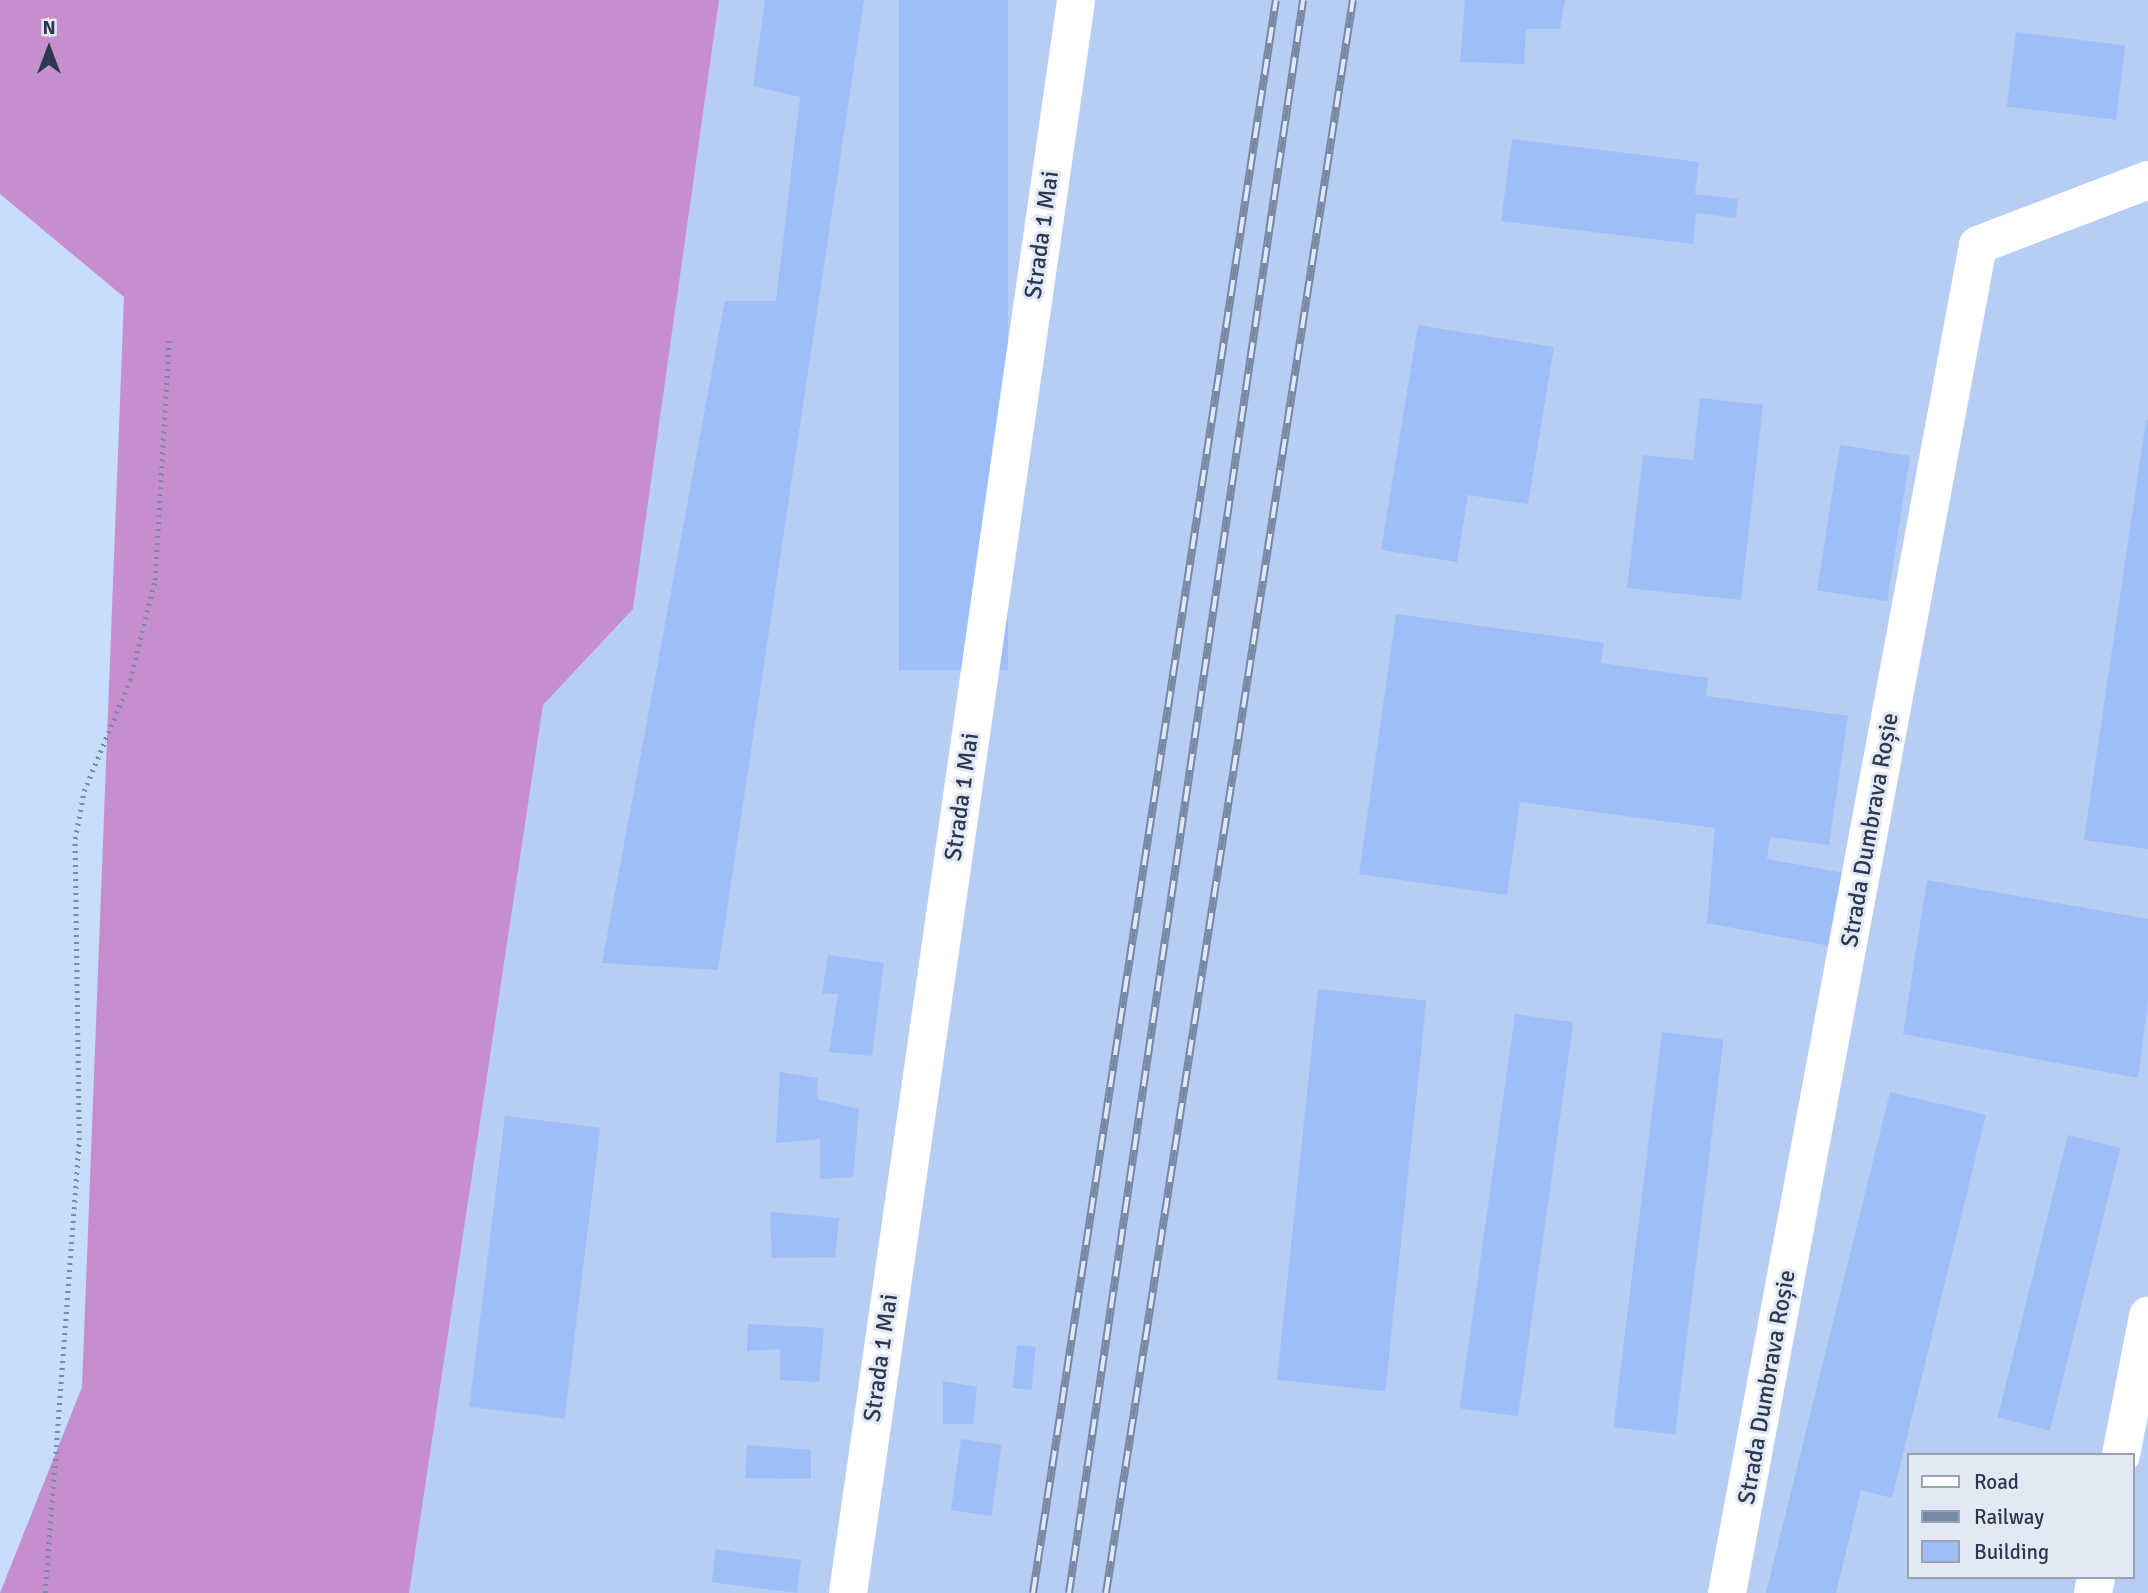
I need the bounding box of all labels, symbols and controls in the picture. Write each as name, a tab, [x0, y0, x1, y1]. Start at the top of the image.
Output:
north arrow	[14, 14, 84, 84]
text: N	[42, 16, 56, 40]
street label: Strada 1 Mai	[1019, 169, 1065, 301]
street label: Strada Dumbrava Roșie	[1835, 711, 1905, 949]
street label: Strada 1 Mai	[939, 731, 985, 863]
street label: Strada Dumbrava Roșie	[1732, 1268, 1802, 1506]
street label: Strada 1 Mai	[858, 1292, 904, 1424]
legend	[1906, 1453, 2134, 1579]
text: Road	[1974, 1469, 2019, 1495]
text: Railway	[1974, 1504, 2044, 1530]
text: Building	[1974, 1539, 2049, 1565]

